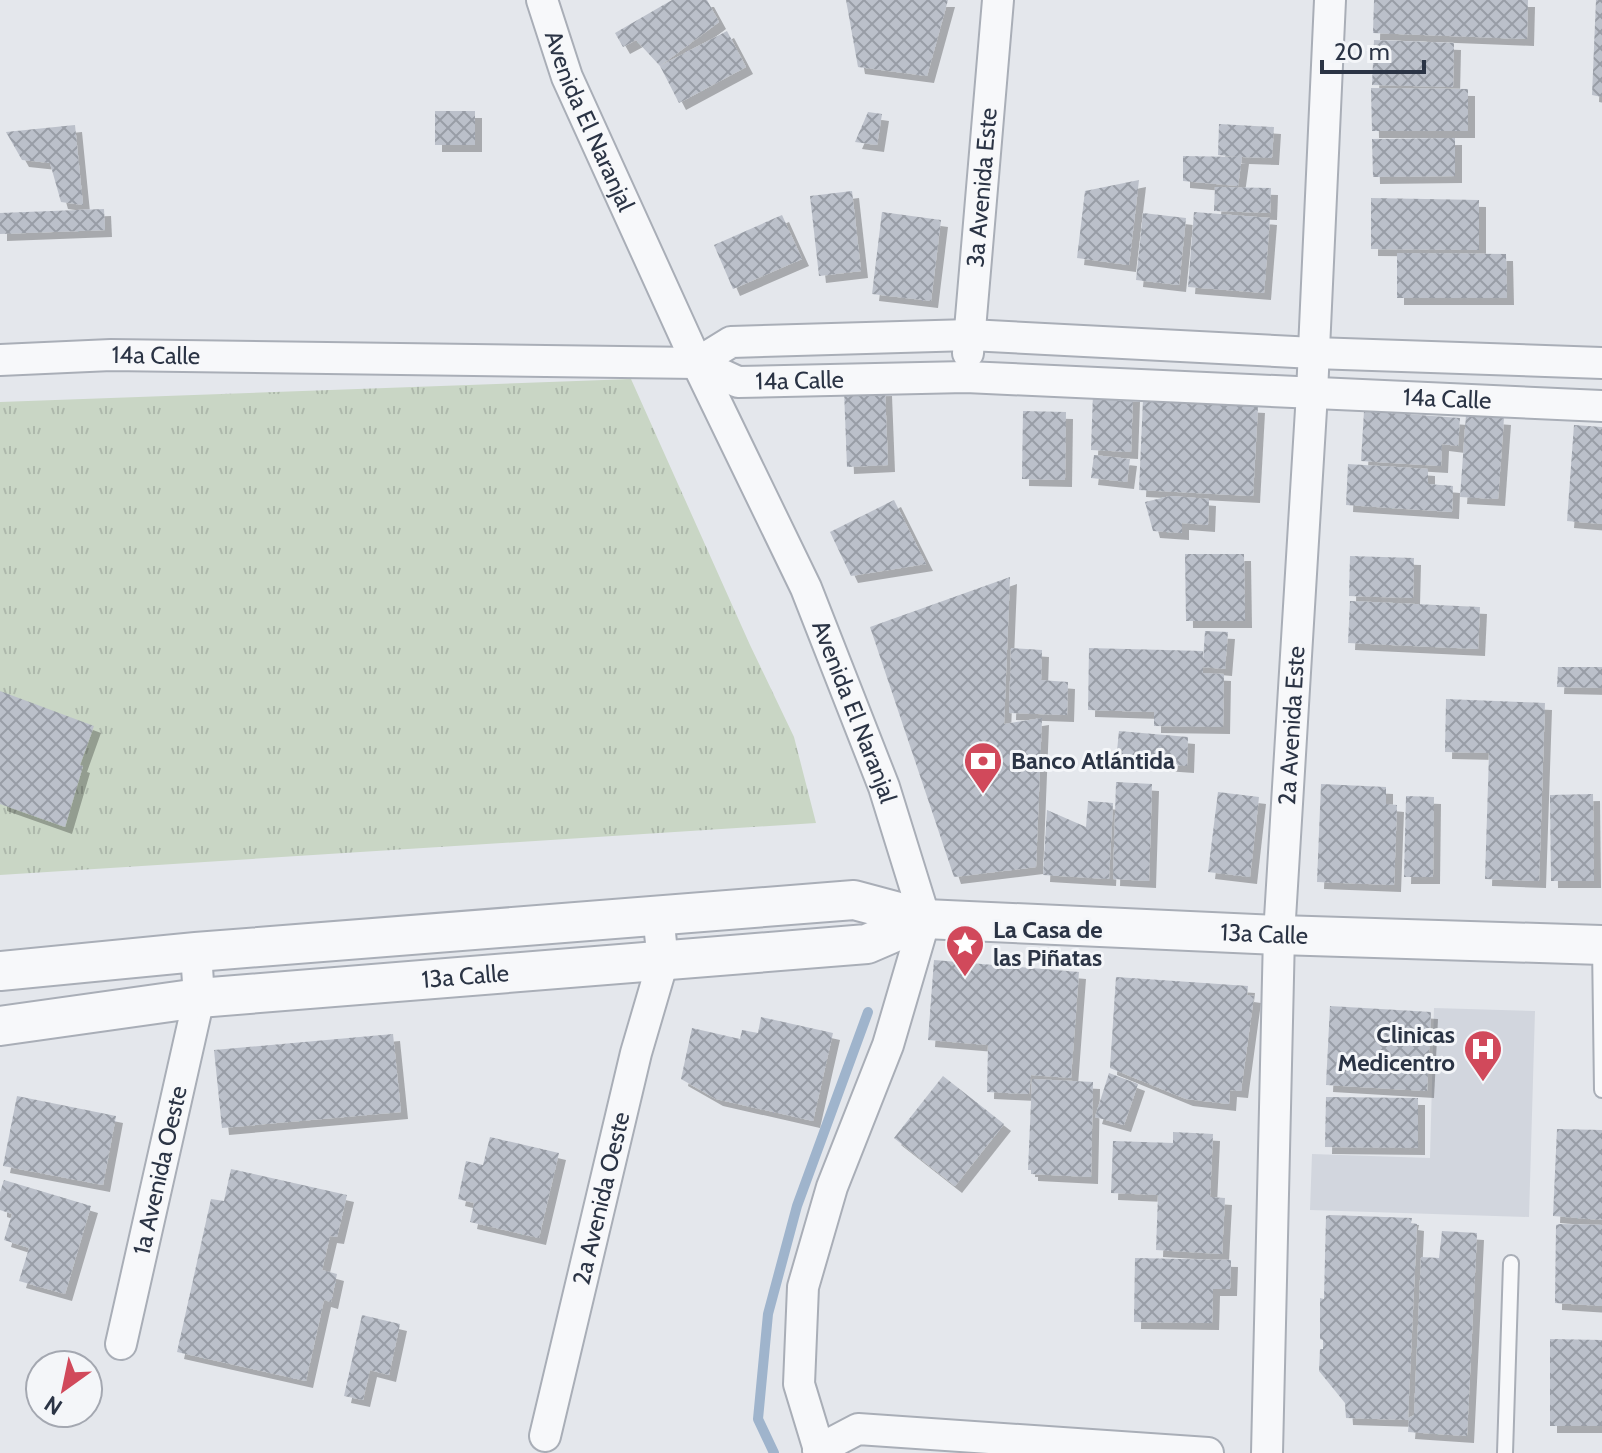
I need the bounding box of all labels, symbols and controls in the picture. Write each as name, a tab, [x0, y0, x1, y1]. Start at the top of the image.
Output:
scale bar	[1322, 24, 1424, 74]
street label: Avenida El Naranjal	[539, 27, 641, 216]
text: 20 m	[1334, 37, 1390, 66]
street label: 3a Avenida Este	[960, 107, 1003, 268]
street label: 14a Calle	[111, 340, 200, 370]
street label: 14a Calle	[755, 365, 844, 396]
street label: 14a Calle	[1402, 382, 1492, 415]
street label: Avenida El Naranjal	[806, 616, 903, 807]
street label: 2a Avenida Este	[1272, 645, 1311, 806]
bank icon: Banco Atlántida	[962, 740, 1004, 795]
place label: Banco Atlántida	[1011, 746, 1175, 775]
place label: La Casa de las Piñatas	[993, 915, 1103, 972]
street label: 13a Calle	[1220, 917, 1308, 950]
place icon: La Casa de las Piñatas	[944, 923, 986, 978]
street label: 13a Calle	[420, 958, 510, 994]
place label: Clinicas Medicentro	[1338, 1020, 1455, 1077]
hospital icon: Clinicas Medicentro	[1462, 1028, 1504, 1083]
street label: 1a Avenida Oeste	[127, 1083, 193, 1257]
street label: 2a Avenida Oeste	[566, 1109, 635, 1288]
north arrow	[24, 1349, 104, 1429]
text: N	[40, 1390, 67, 1421]

